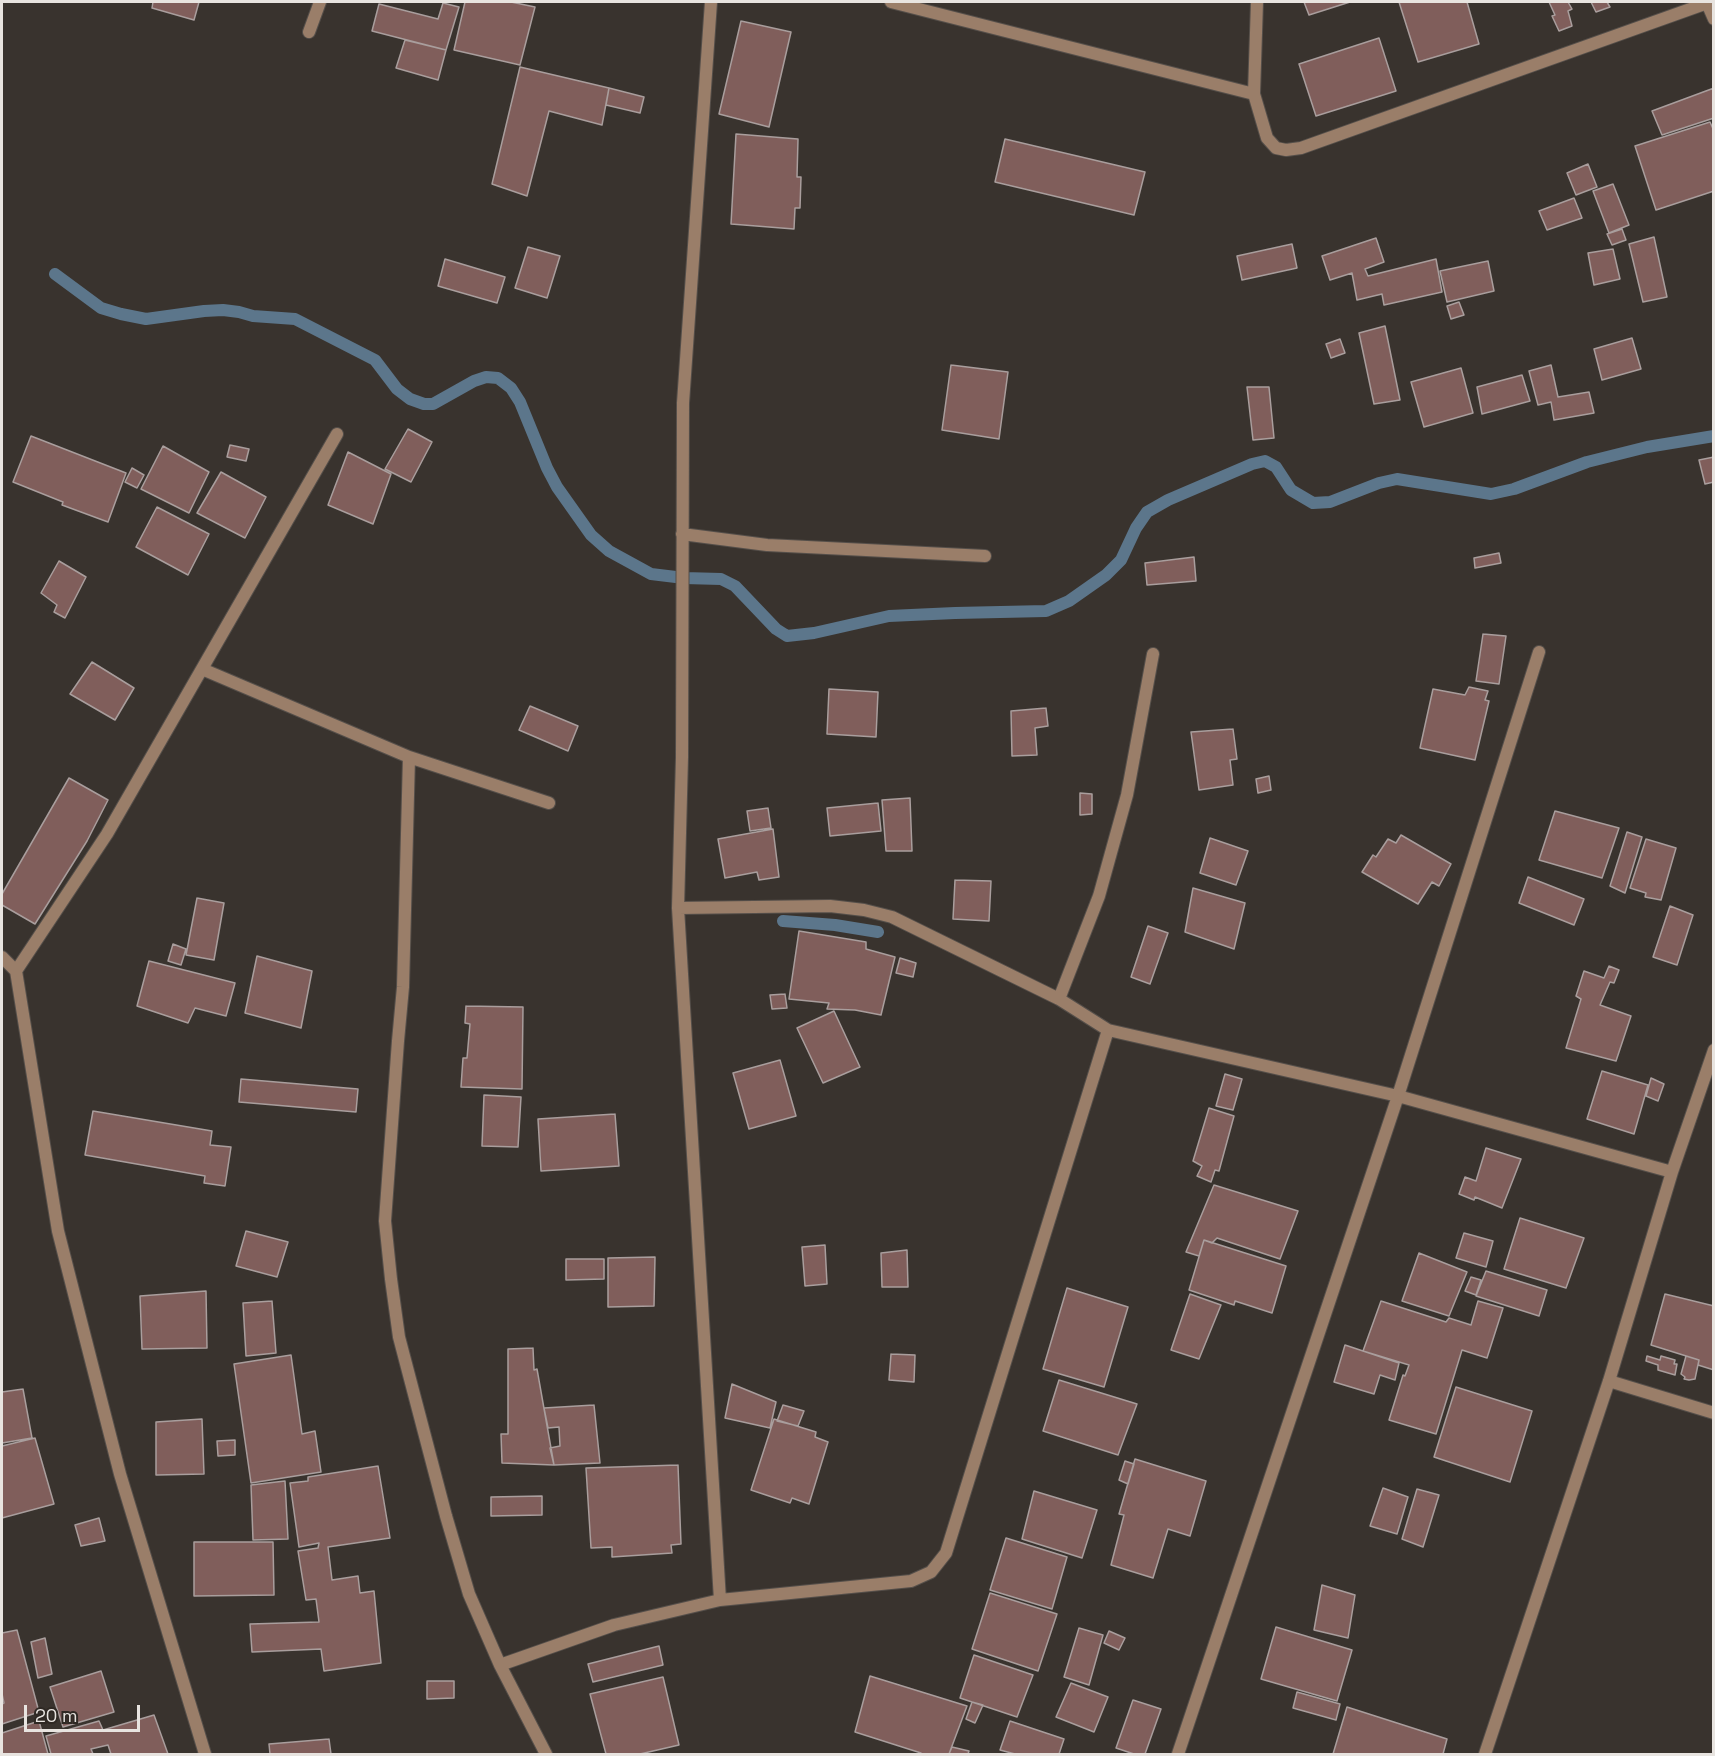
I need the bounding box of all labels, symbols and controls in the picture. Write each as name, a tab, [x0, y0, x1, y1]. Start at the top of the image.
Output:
scale bar	[27, 1693, 142, 1731]
text: 20 m	[35, 1704, 78, 1727]

